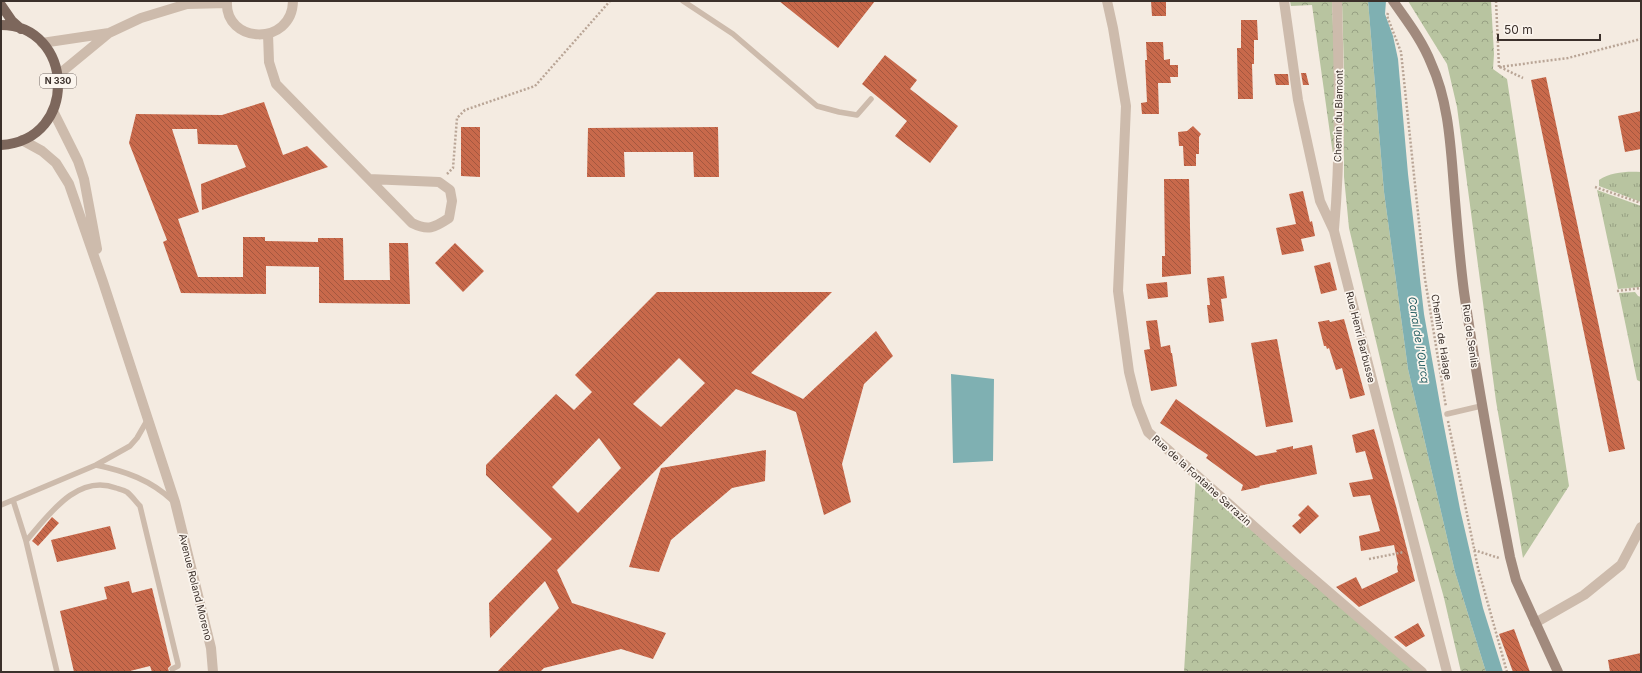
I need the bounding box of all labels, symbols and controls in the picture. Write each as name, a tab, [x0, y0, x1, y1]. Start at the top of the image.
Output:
scale bar	[1498, 16, 1600, 42]
text: 50 m	[1504, 22, 1533, 37]
street label: Chemin du Blamont	[1331, 69, 1345, 162]
road number: N 330	[40, 74, 76, 88]
street label: Rue Henri Barbusse	[1344, 290, 1378, 384]
street label: Chemin de Halage	[1429, 293, 1455, 381]
water label: Canal de l'Ourcq	[1405, 296, 1433, 385]
street label: Rue de Senlis	[1461, 303, 1481, 369]
street label: Rue de la Fontaine Sarrazin	[1150, 432, 1254, 528]
street label: Avenue Roland Moreno	[177, 532, 215, 642]

